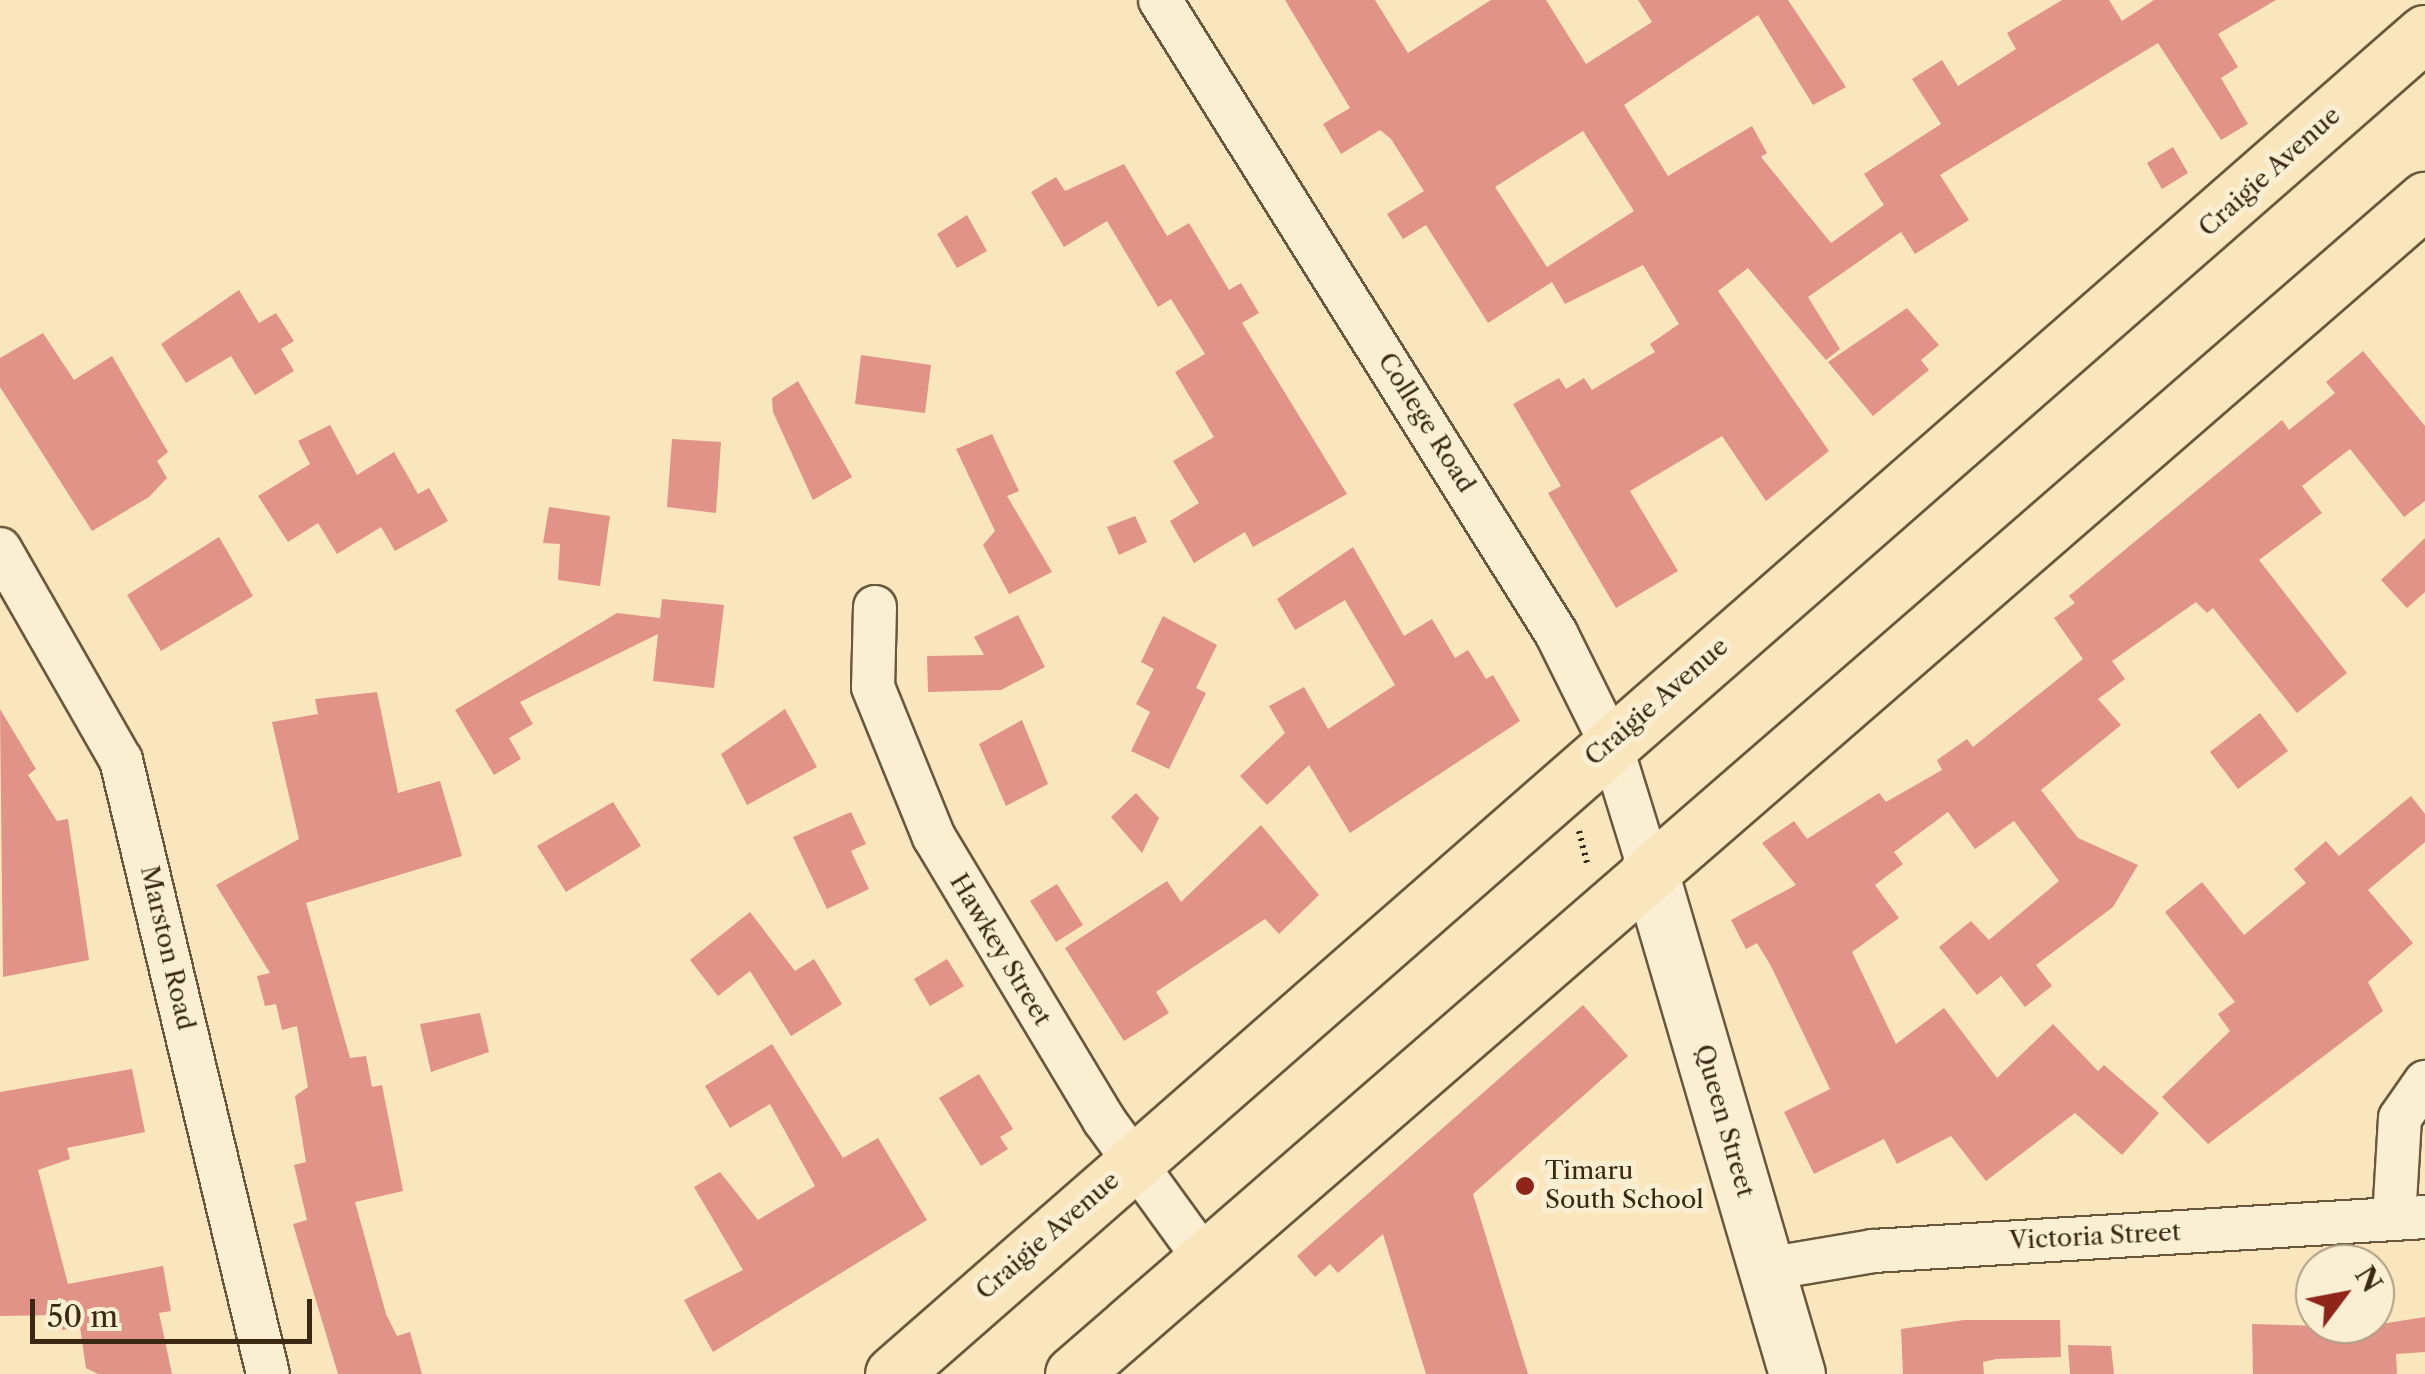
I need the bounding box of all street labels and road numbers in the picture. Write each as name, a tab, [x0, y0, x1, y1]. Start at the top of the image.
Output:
street label: Craigie Avenue	[2193, 100, 2347, 244]
street label: College Road	[1371, 348, 1481, 498]
street label: Craigie Avenue	[1579, 631, 1735, 773]
street label: Marston Road	[134, 863, 200, 1033]
street label: Hawkey Street	[943, 868, 1057, 1032]
street label: Queen Street	[1688, 1041, 1760, 1201]
street label: Craigie Avenue	[970, 1165, 1126, 1307]
street label: Victoria Street	[2008, 1218, 2182, 1256]

